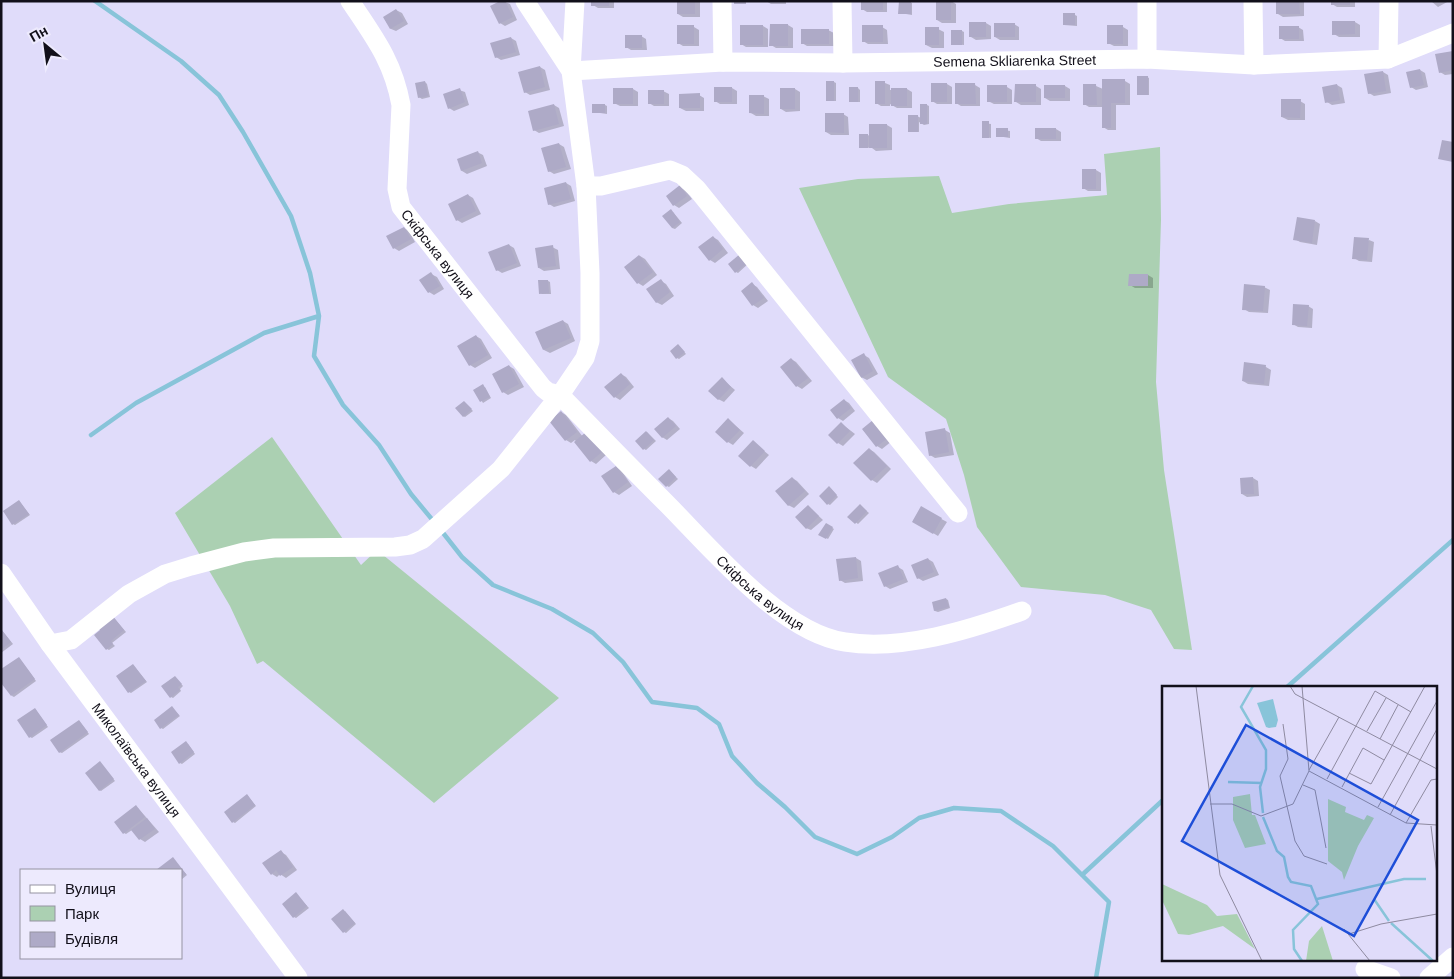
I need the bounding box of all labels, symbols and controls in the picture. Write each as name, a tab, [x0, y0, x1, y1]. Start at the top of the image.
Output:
north arrow	[20, 20, 70, 70]
text: Пн	[27, 22, 51, 45]
street label: Semena Skliarenka Street	[933, 52, 1096, 70]
street label: Скіфська вулиця	[398, 206, 478, 302]
street label: Скіфська вулиця	[713, 552, 807, 633]
inset map	[1162, 686, 1436, 962]
street label: Миколаївська вулиця	[89, 700, 184, 820]
legend	[20, 869, 182, 959]
text: Вулиця	[65, 880, 116, 897]
text: Парк	[65, 905, 99, 922]
text: Будівля	[65, 930, 118, 947]

